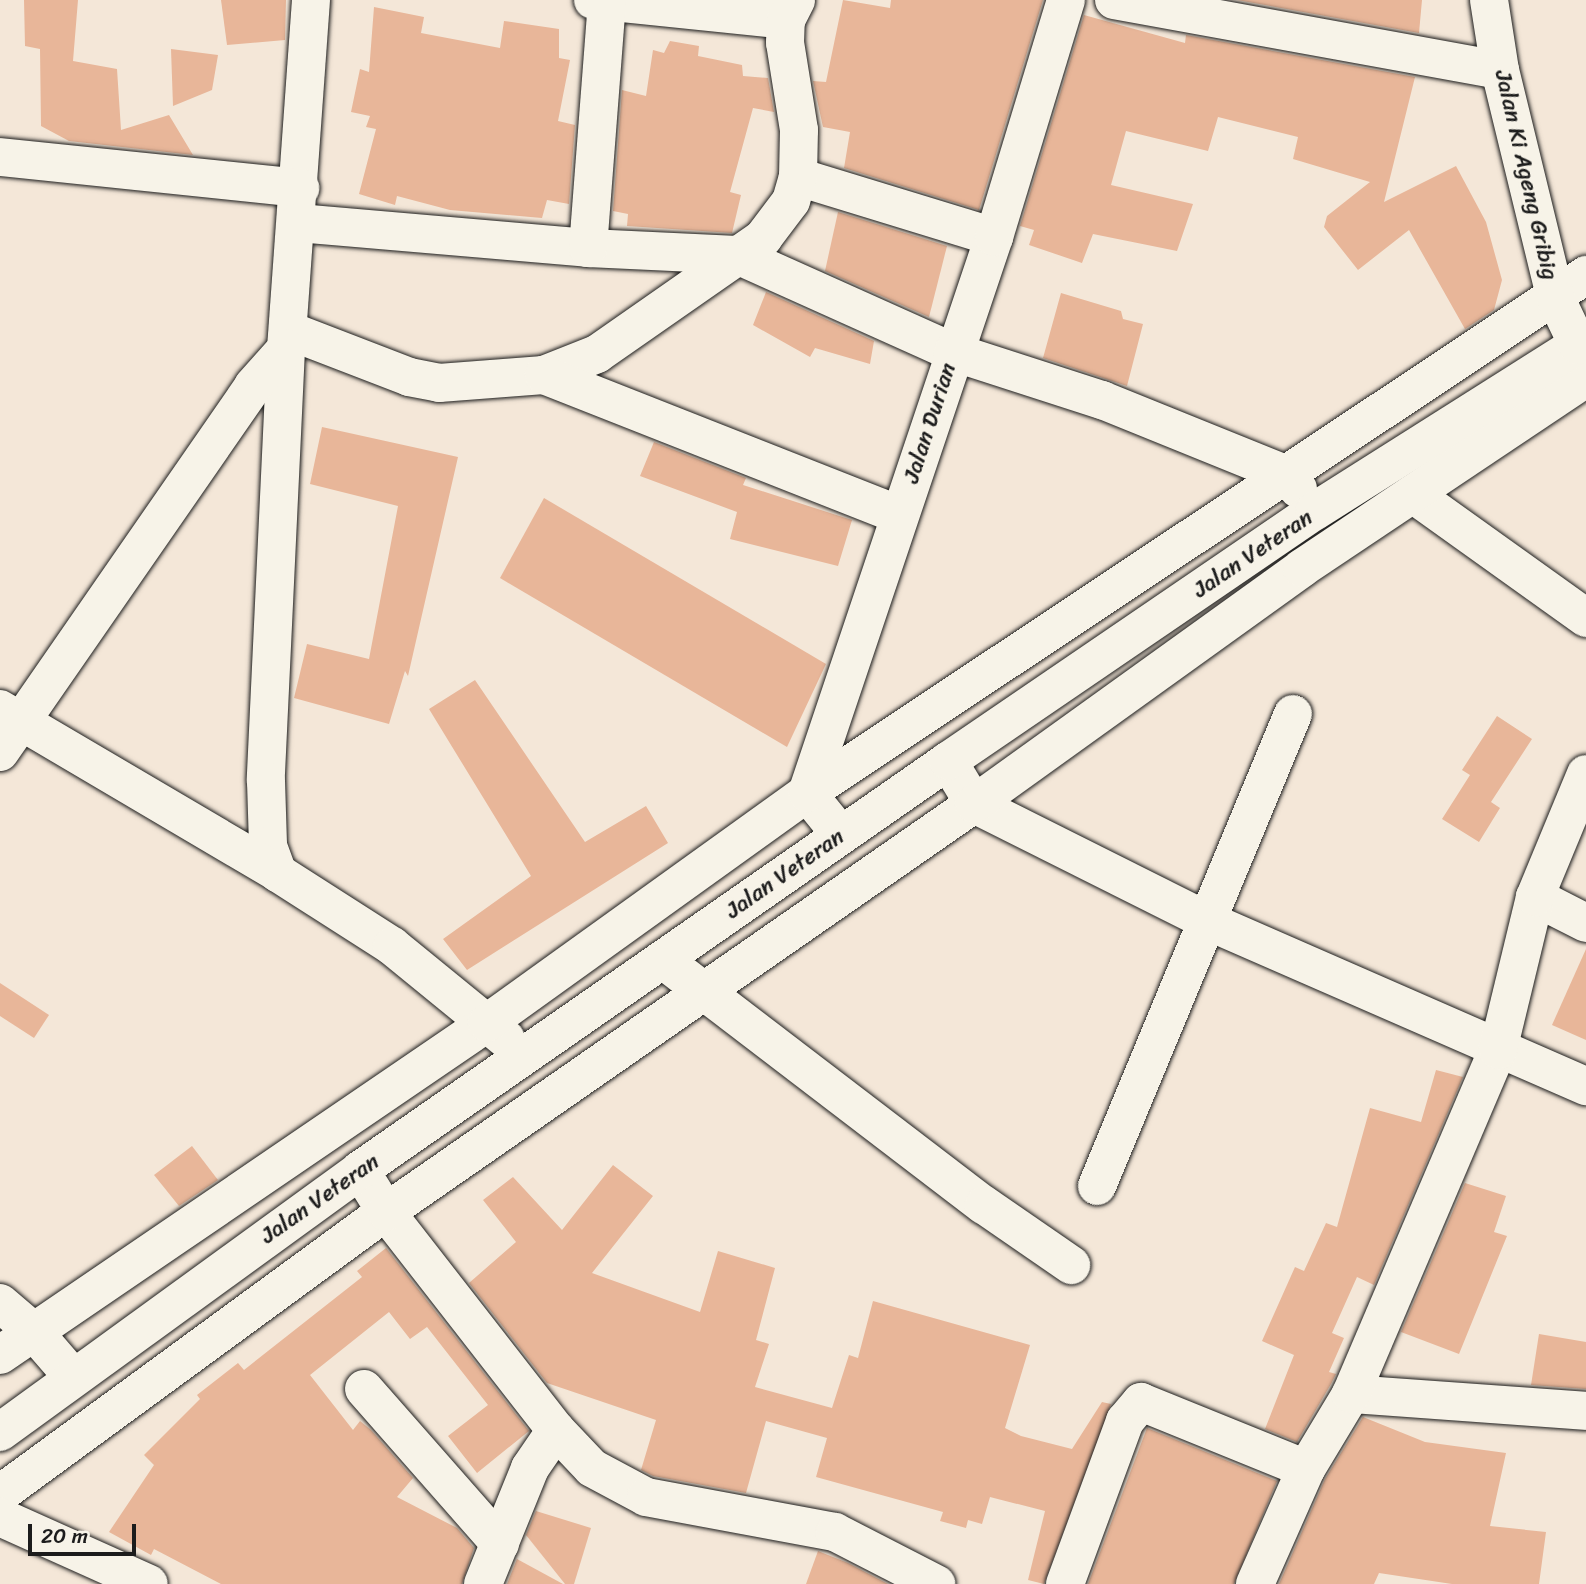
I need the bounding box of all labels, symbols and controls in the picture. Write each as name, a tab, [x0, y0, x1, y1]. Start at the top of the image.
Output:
street label: Jalan Ki Ageng Gribig	[1488, 68, 1564, 282]
street label: Jalan Durian	[898, 359, 962, 487]
street label: Jalan Veteran	[1188, 504, 1318, 604]
street label: Jalan Veteran	[721, 823, 849, 925]
street label: Jalan Veteran	[256, 1148, 384, 1250]
scale bar	[32, 1510, 140, 1554]
text: 20 m	[41, 1517, 88, 1555]

